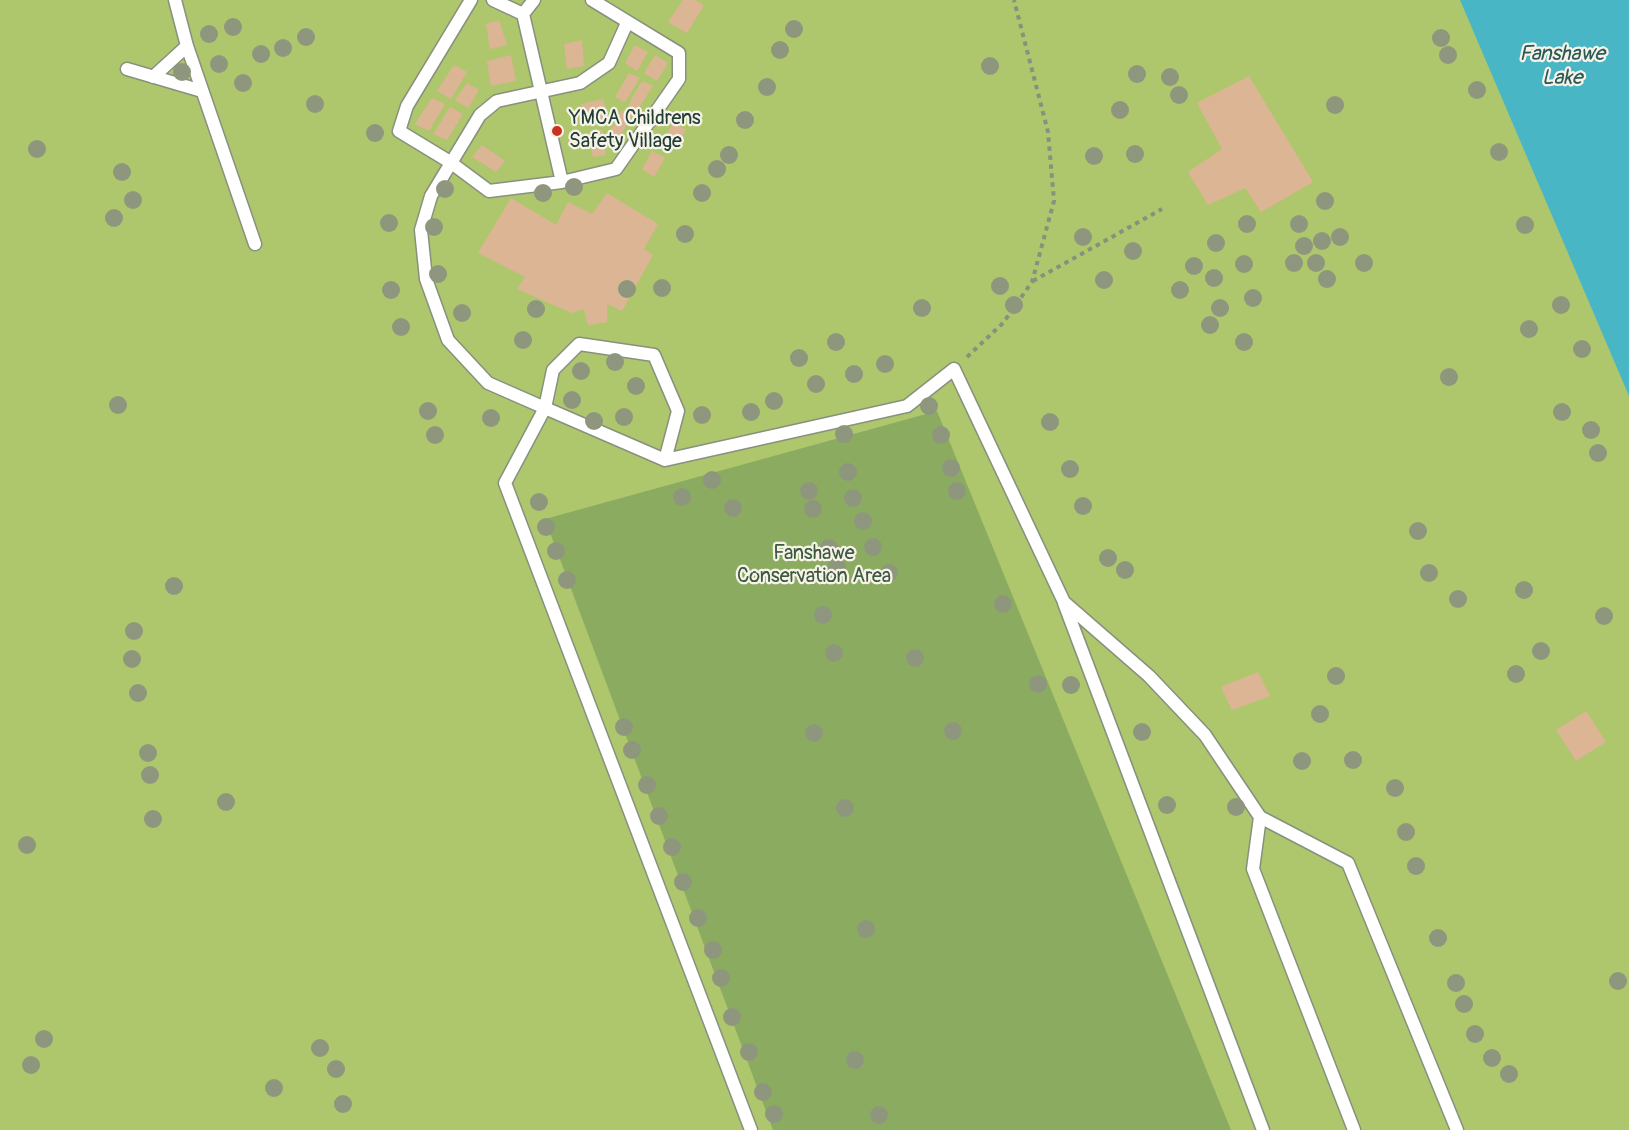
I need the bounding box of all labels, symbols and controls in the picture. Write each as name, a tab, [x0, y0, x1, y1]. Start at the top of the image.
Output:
water label: Fanshawe Lake	[1519, 42, 1605, 92]
place label: YMCA Childrens Safety Village	[569, 107, 701, 154]
marker: YMCA Childrens Safety Village	[550, 124, 564, 138]
park label: Fanshawe Conservation Area	[737, 542, 891, 589]

